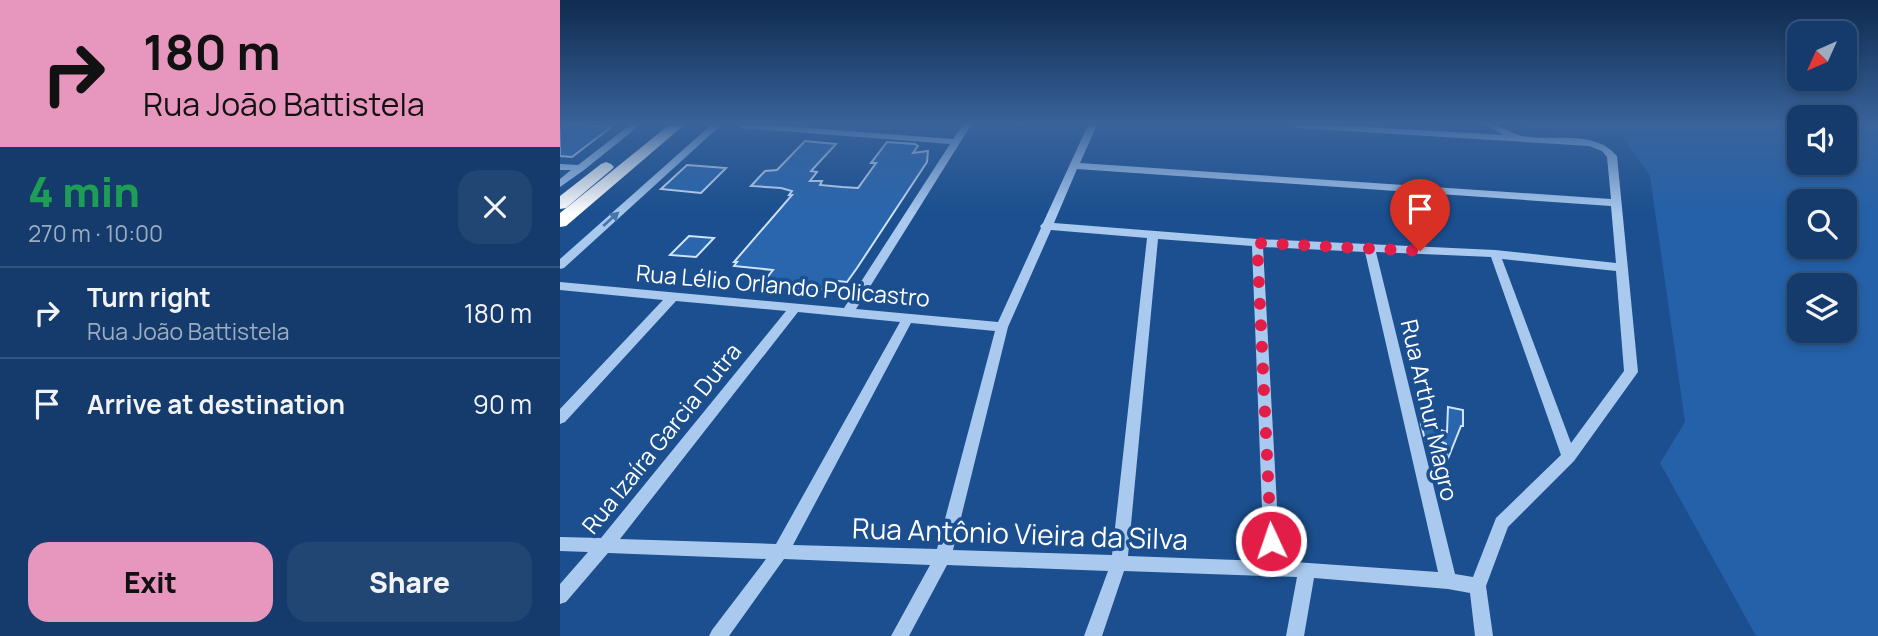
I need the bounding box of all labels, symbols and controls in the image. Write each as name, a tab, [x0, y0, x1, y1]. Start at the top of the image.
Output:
text: 180 m	[143, 18, 281, 85]
north arrow	[1787, 21, 1857, 91]
map controls	[1787, 21, 1857, 343]
icon: right	[28, 28, 119, 119]
text: Rua João Battistela	[143, 82, 425, 126]
button: sound	[1787, 105, 1857, 175]
text: 4 min	[28, 162, 140, 220]
button: close	[458, 170, 532, 244]
pin	[1390, 179, 1450, 251]
button: search	[1787, 189, 1857, 259]
icon: arrive	[1401, 190, 1439, 228]
one-way arrow	[602, 211, 620, 227]
text: 270 m · 10:00	[28, 217, 163, 249]
street label: Rua Lélio Orlando Policastro	[635, 256, 931, 314]
button: layers	[1787, 273, 1857, 343]
text: Turn right	[87, 279, 211, 315]
icon: right	[28, 294, 66, 332]
text: 180 m	[464, 295, 532, 331]
text: Rua João Battistela	[87, 315, 290, 347]
street label: Rua Arthur Magro	[1394, 316, 1466, 504]
street label: Rua Izaíra Garcia Dutra	[574, 336, 748, 540]
icon: arrive	[28, 385, 66, 423]
text: Arrive at destination	[87, 386, 345, 422]
text: 90 m	[473, 386, 532, 422]
position arrow	[1234, 504, 1308, 578]
street label: Rua Antônio Vieira da Silva	[852, 508, 1188, 558]
button: Exit	[28, 542, 273, 622]
button: Share	[287, 542, 532, 622]

